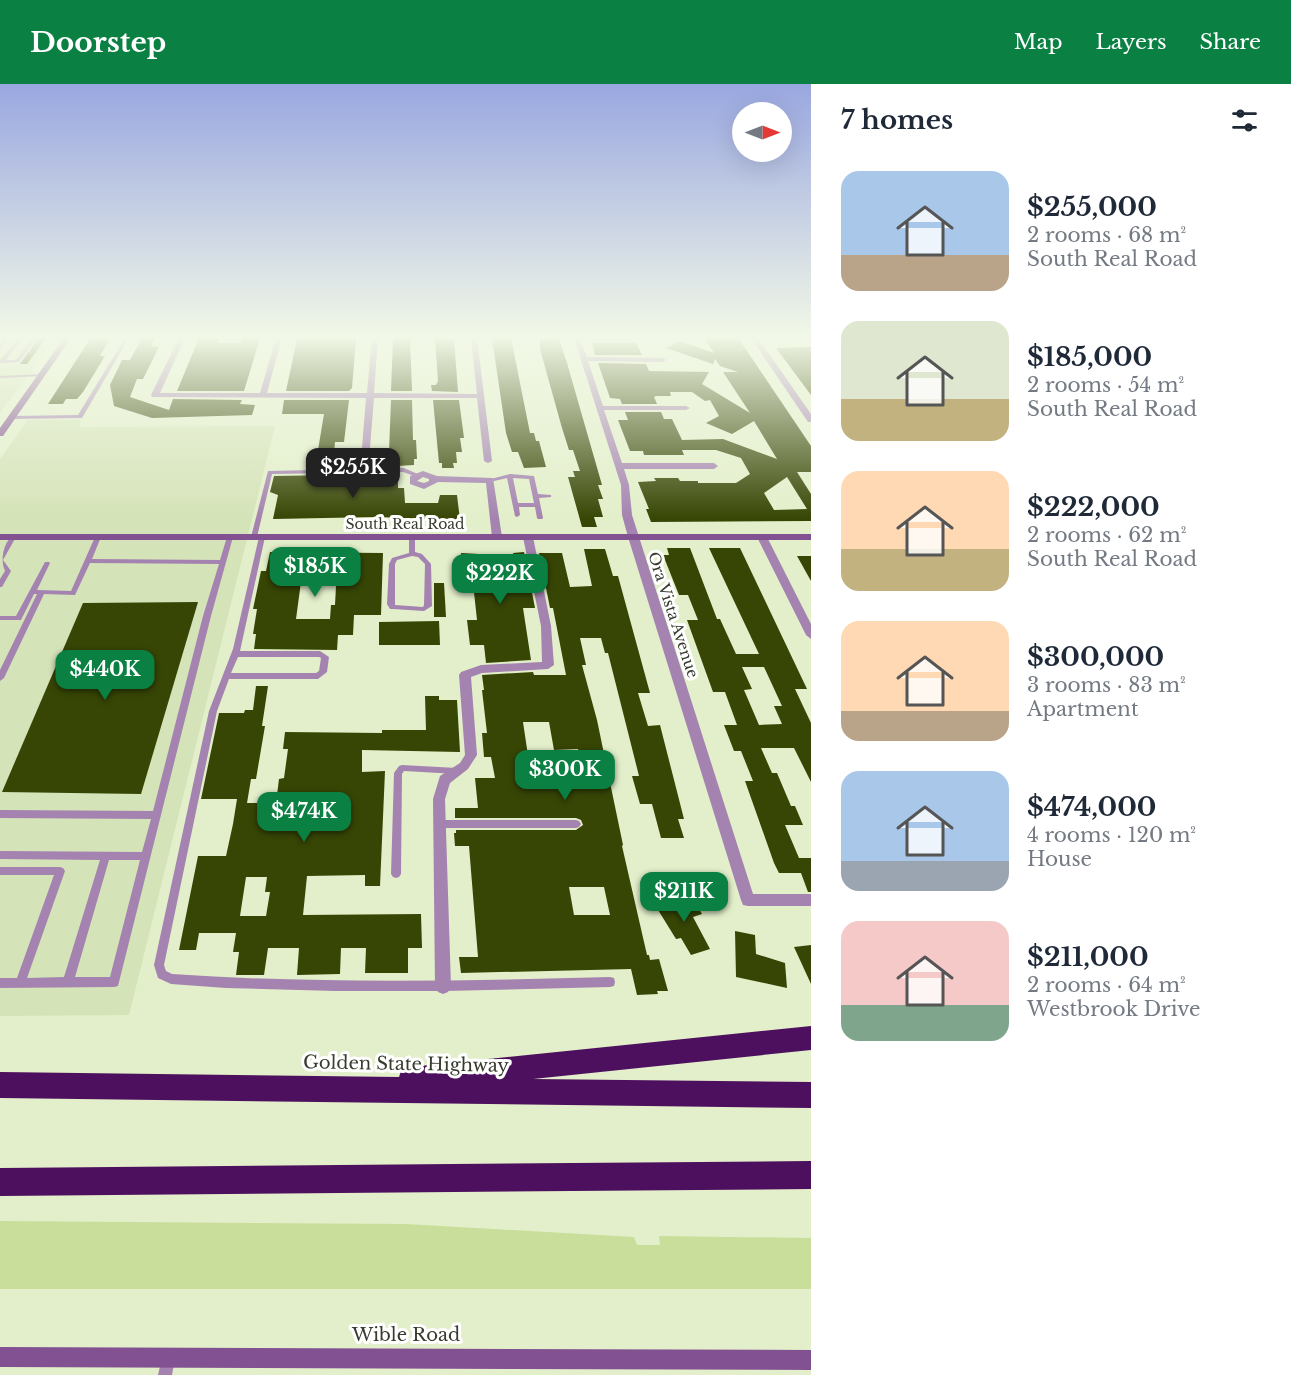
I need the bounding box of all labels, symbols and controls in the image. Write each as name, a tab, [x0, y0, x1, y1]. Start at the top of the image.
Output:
text: Doorstep	[30, 25, 166, 60]
text: Map	[1014, 29, 1063, 55]
text: Layers	[1096, 29, 1167, 55]
text: Share	[1200, 29, 1261, 55]
north arrow	[732, 102, 792, 162]
map controls	[732, 102, 792, 162]
text: 7 homes	[841, 104, 953, 136]
icon: filters	[1228, 104, 1261, 137]
text: $255,000	[1027, 191, 1157, 223]
icon: home	[889, 195, 961, 267]
text: 2 rooms · 68 m²	[1027, 223, 1186, 247]
text: South Real Road	[1027, 247, 1197, 271]
text: $185,000	[1027, 341, 1152, 373]
icon: home	[889, 345, 961, 417]
text: 2 rooms · 54 m²	[1027, 373, 1184, 397]
text: South Real Road	[1027, 397, 1197, 421]
pin: $255K	[311, 448, 395, 499]
text: $255K	[320, 455, 386, 479]
text: $222,000	[1027, 491, 1160, 523]
icon: home	[889, 495, 961, 567]
street label: South Real Road	[345, 515, 465, 533]
text: 2 rooms · 62 m²	[1027, 523, 1186, 547]
pin: $185K	[273, 547, 357, 598]
text: South Real Road	[1027, 547, 1197, 571]
street label: Ora Vista Avenue	[644, 549, 703, 680]
text: $185K	[284, 554, 346, 578]
pin: $222K	[458, 554, 542, 605]
text: $222K	[466, 561, 534, 585]
text: $300,000	[1027, 641, 1164, 673]
icon: home	[889, 645, 961, 717]
pin: $440K	[63, 650, 147, 701]
text: $440K	[70, 657, 140, 681]
text: 3 rooms · 83 m²	[1027, 673, 1186, 697]
text: Apartment	[1027, 697, 1138, 721]
pin: $300K	[523, 750, 607, 801]
text: $300K	[529, 757, 601, 781]
text: $474,000	[1027, 791, 1156, 823]
pin: $474K	[262, 792, 346, 843]
icon: home	[889, 795, 961, 867]
text: $474K	[271, 799, 337, 823]
text: 4 rooms · 120 m²	[1027, 823, 1196, 847]
text: House	[1027, 847, 1092, 871]
pin: $211K	[642, 872, 726, 923]
text: $211K	[654, 879, 714, 903]
text: $211,000	[1027, 941, 1149, 973]
icon: home	[889, 945, 961, 1017]
text: 2 rooms · 64 m²	[1027, 973, 1186, 997]
text: Westbrook Drive	[1027, 997, 1201, 1021]
street label: Golden State Highway	[303, 1051, 510, 1077]
street label: Wible Road	[351, 1324, 460, 1346]

